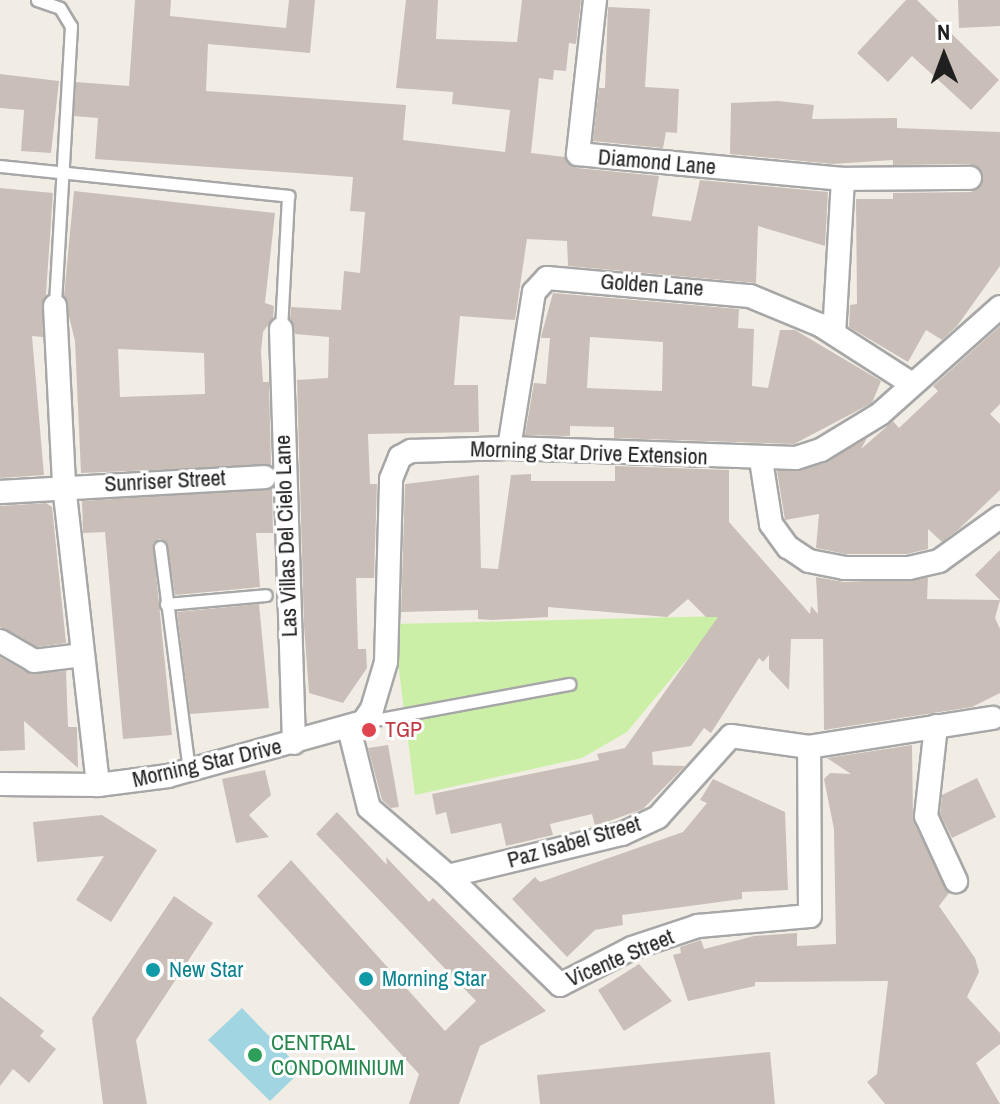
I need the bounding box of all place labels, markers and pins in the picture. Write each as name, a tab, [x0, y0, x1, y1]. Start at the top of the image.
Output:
place label: TGP	[385, 717, 422, 743]
marker: TGP	[360, 721, 378, 739]
place label: New Star	[169, 957, 243, 983]
marker: New Star	[144, 961, 162, 979]
place label: Morning Star	[382, 966, 486, 992]
marker: Morning Star	[357, 970, 375, 988]
place label: CENTRAL CONDOMINIUM	[271, 1029, 404, 1080]
marker: CENTRAL CONDOMINIUM	[246, 1046, 264, 1064]

